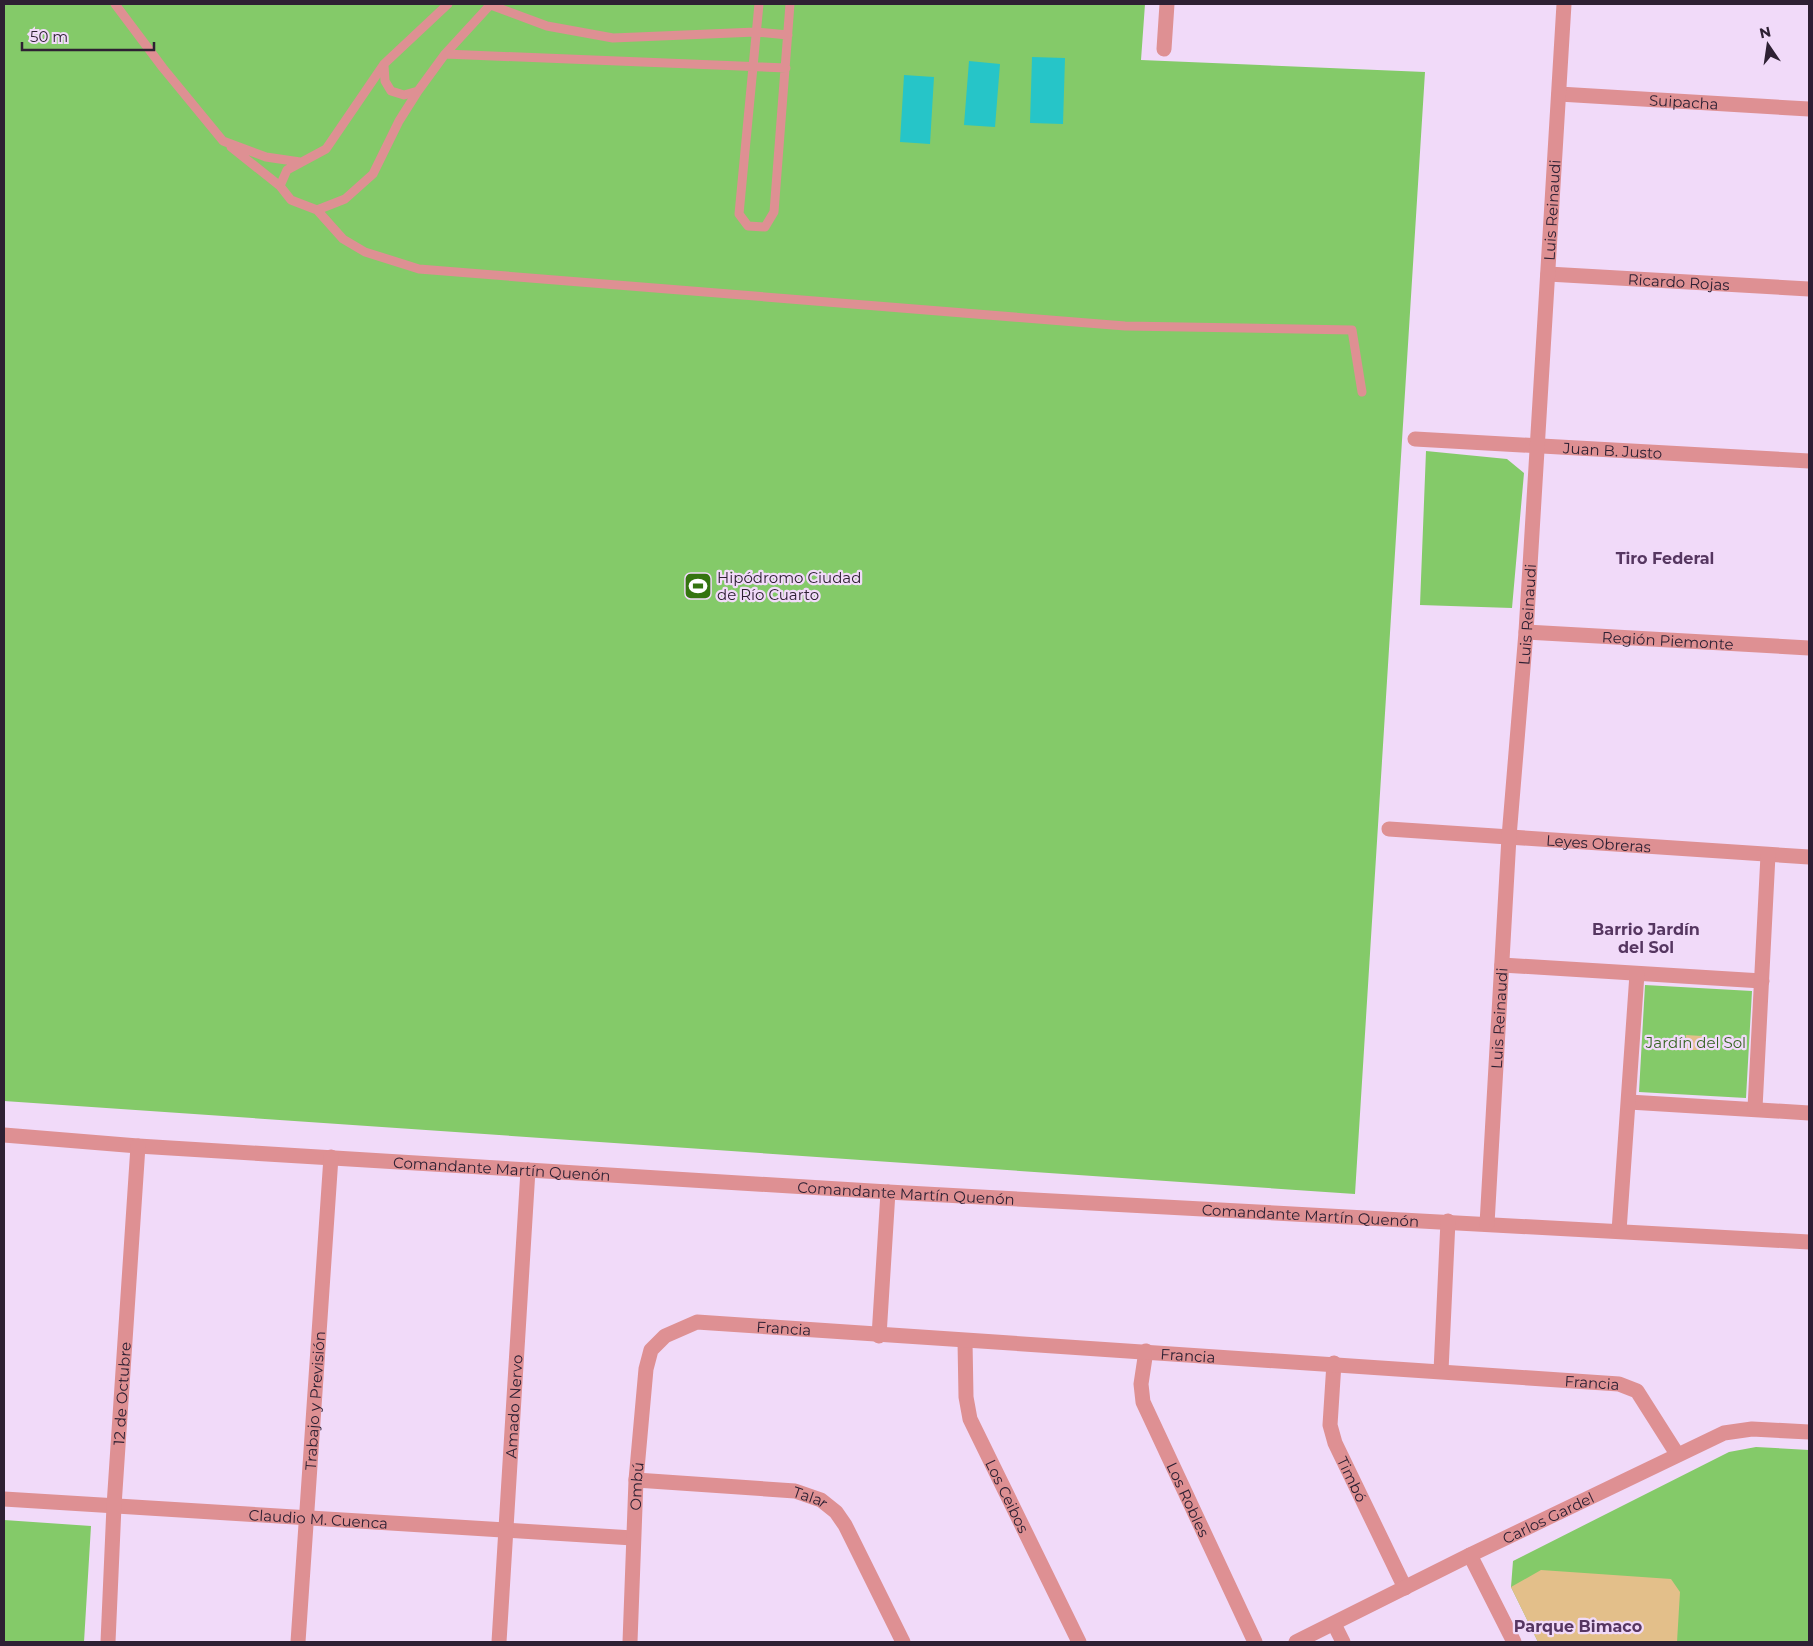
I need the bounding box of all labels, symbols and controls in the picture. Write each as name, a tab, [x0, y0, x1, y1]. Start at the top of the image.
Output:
scale bar	[22, 20, 155, 52]
north arrow	[1743, 20, 1793, 70]
text: N	[1758, 22, 1773, 42]
text: 50 m	[30, 27, 68, 46]
street label: Suipacha	[1648, 90, 1719, 113]
street label: Luis Reinaudi	[1539, 159, 1564, 261]
street label: Ricardo Rojas	[1627, 269, 1730, 294]
street label: Juan B. Justo	[1562, 438, 1663, 462]
district label: Tiro Federal	[1616, 549, 1714, 568]
street label: Luis Reinaudi	[1514, 563, 1540, 666]
place label: Hipódromo Ciudad de Río Cuarto	[717, 568, 861, 604]
sports icon: Hipódromo Ciudad de Río Cuarto	[683, 571, 713, 601]
street label: Región Piemonte	[1601, 627, 1734, 653]
street label: Leyes Obreras	[1545, 830, 1652, 856]
district label: Barrio Jardín del Sol	[1592, 920, 1700, 957]
street label: Luis Reinaudi	[1486, 967, 1511, 1070]
park label: Jardín del Sol	[1645, 1033, 1746, 1052]
street label: Comandante Martín Quenón	[393, 1152, 611, 1184]
street label: Comandante Martín Quenón	[797, 1177, 1015, 1208]
street label: Comandante Martín Quenón	[1201, 1200, 1420, 1230]
street label: Francia	[756, 1317, 812, 1339]
street label: Trabajo y Previsión	[300, 1330, 329, 1471]
street label: 12 de Octubre	[109, 1341, 134, 1446]
street label: Francia	[1160, 1344, 1216, 1366]
street label: Amado Nervo	[501, 1354, 526, 1459]
street label: Francia	[1564, 1371, 1620, 1394]
street label: Timbó	[1333, 1453, 1371, 1505]
street label: Los Ceibos	[982, 1456, 1034, 1536]
street label: Los Robles	[1163, 1459, 1214, 1540]
street label: Ombú	[625, 1461, 647, 1511]
street label: Talar	[791, 1482, 832, 1512]
street label: Carlos Gardel	[1499, 1487, 1597, 1548]
street label: Claudio M. Cuenca	[248, 1505, 389, 1532]
district label: Parque Bimaco	[1514, 1617, 1642, 1636]

